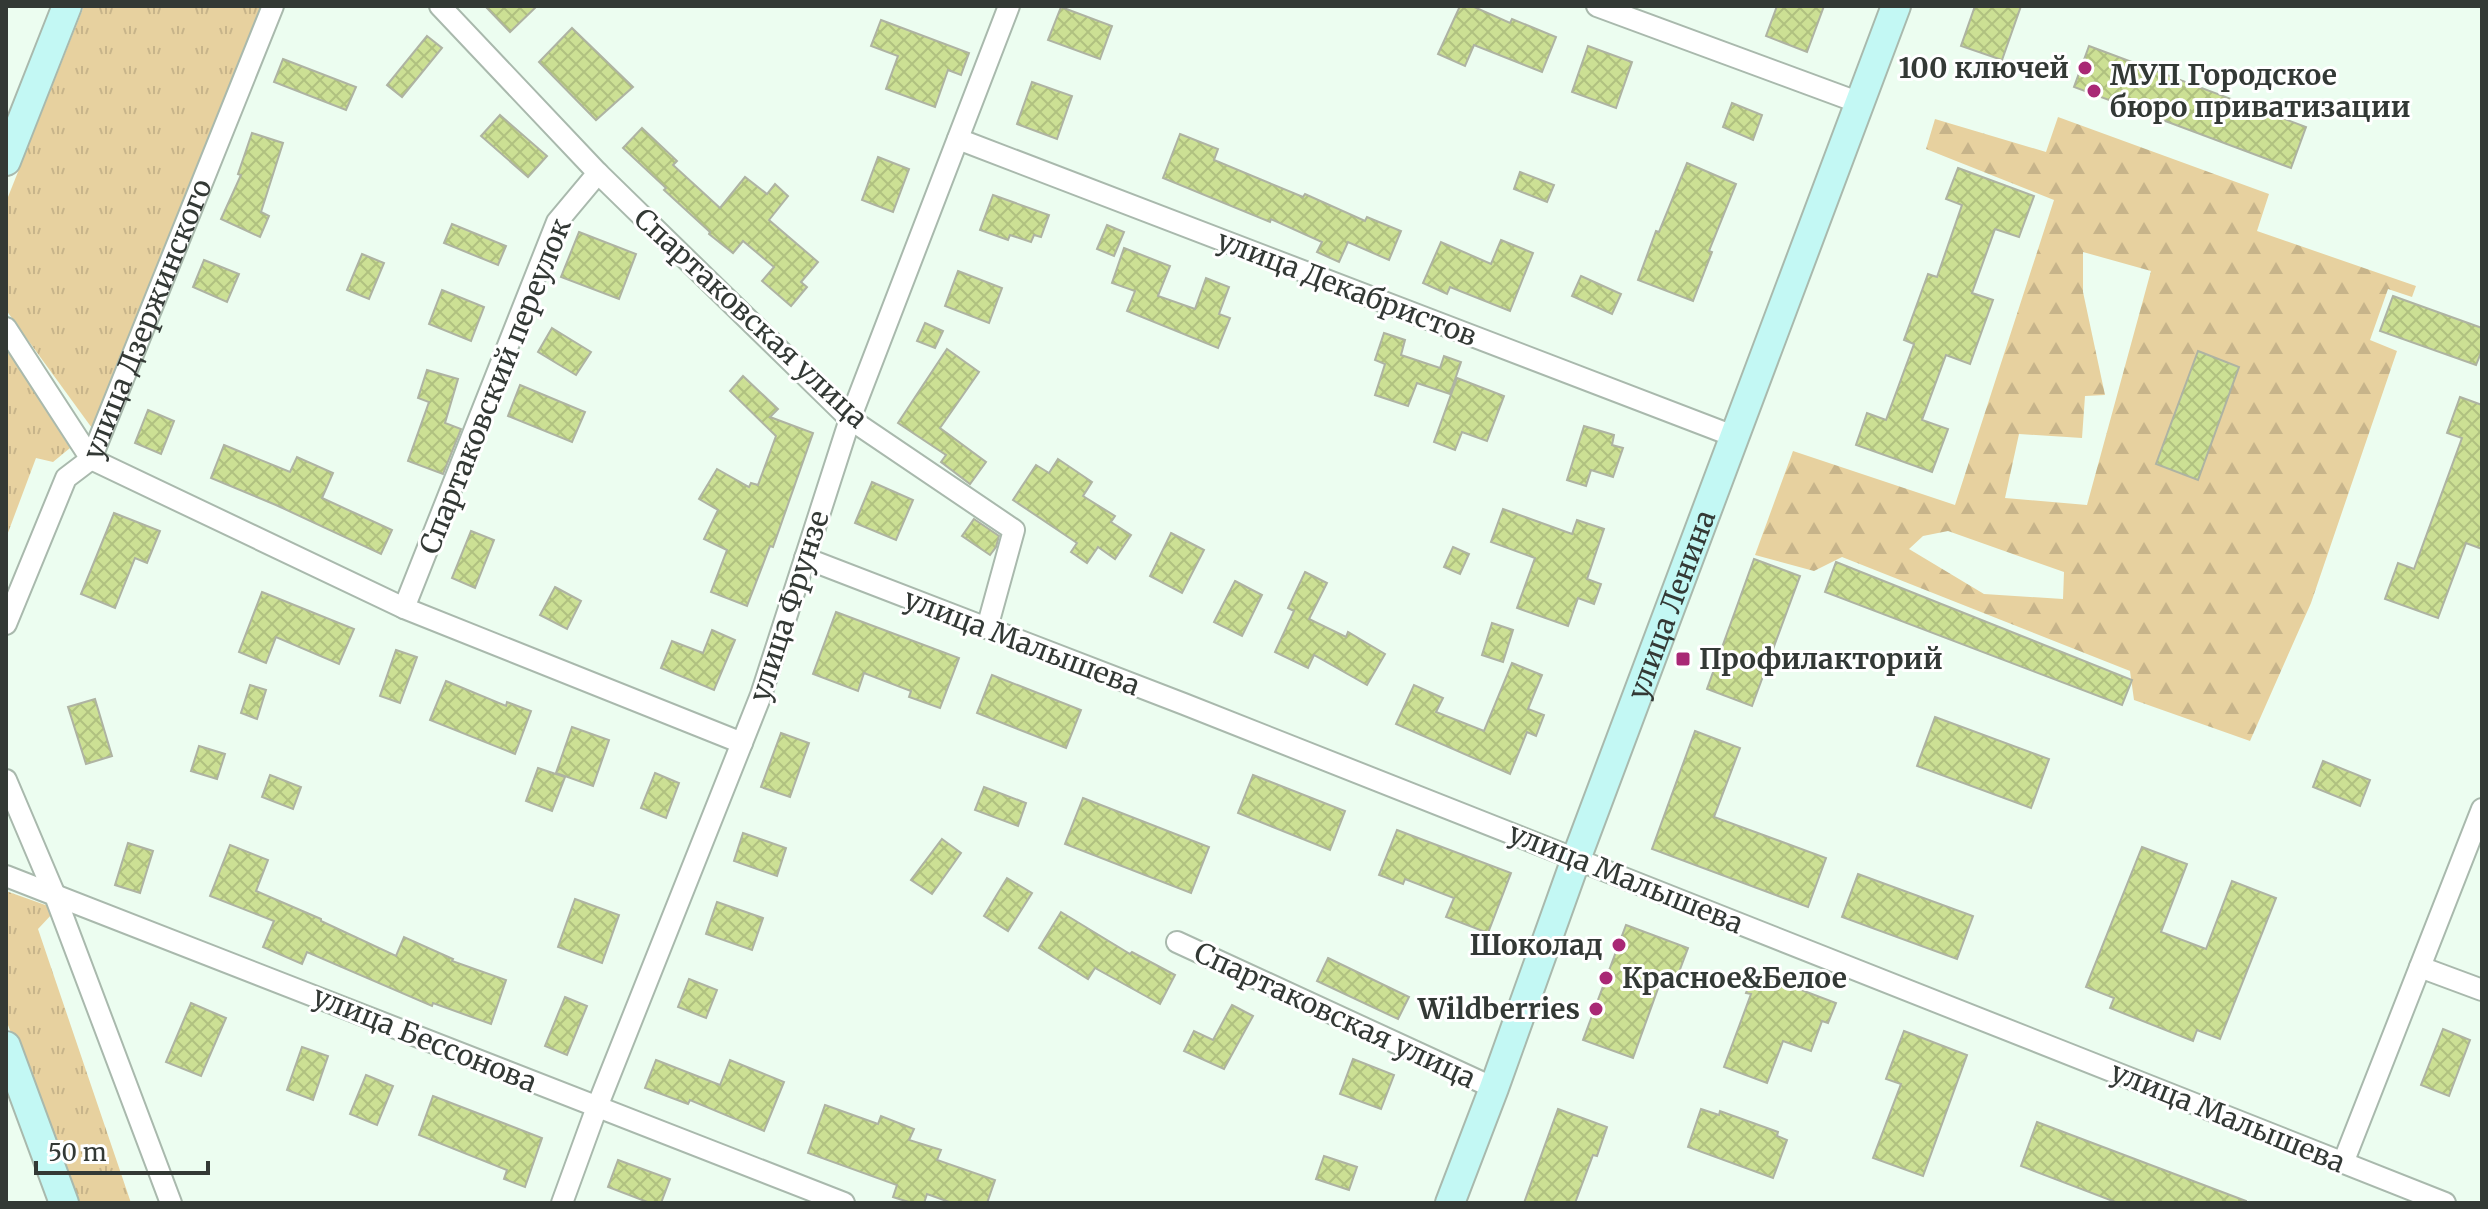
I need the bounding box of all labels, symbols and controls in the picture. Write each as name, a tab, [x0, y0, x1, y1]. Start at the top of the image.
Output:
place label: 100 ключей	[1899, 50, 2069, 86]
place label: МУП Городское бюро приватизации	[2110, 57, 2410, 125]
marker: 100 ключей	[2076, 59, 2094, 77]
marker: МУП Городское бюро приватизации	[2085, 82, 2103, 100]
street label: улица Дзержинского	[75, 174, 220, 465]
street label: Спартаковская улица	[627, 200, 875, 436]
street label: Спартаковский переулок	[411, 213, 579, 559]
street label: улица Декабристов	[1212, 222, 1482, 354]
street label: улица Ленина	[1620, 505, 1723, 704]
street label: улица Фрунзе	[741, 506, 837, 706]
street label: улица Малышева	[899, 580, 1145, 704]
place label: Профилакторий	[1699, 641, 1943, 677]
marker: Профилакторий	[1674, 650, 1692, 668]
street label: улица Малышева	[1503, 815, 1749, 941]
place label: Шоколад	[1469, 927, 1603, 963]
street label: Спартаковская улица	[1189, 934, 1481, 1096]
marker: Шоколад	[1610, 936, 1628, 954]
place label: Красное&Белое	[1622, 960, 1847, 996]
marker: Красное&Белое	[1597, 969, 1615, 987]
street label: улица Бессонова	[308, 978, 542, 1100]
place label: Wildberries	[1417, 991, 1580, 1027]
marker: Wildberries	[1587, 1000, 1605, 1018]
street label: улица Малышева	[2105, 1054, 2351, 1180]
scale bar	[36, 1125, 208, 1175]
text: 50 m	[48, 1137, 107, 1168]

